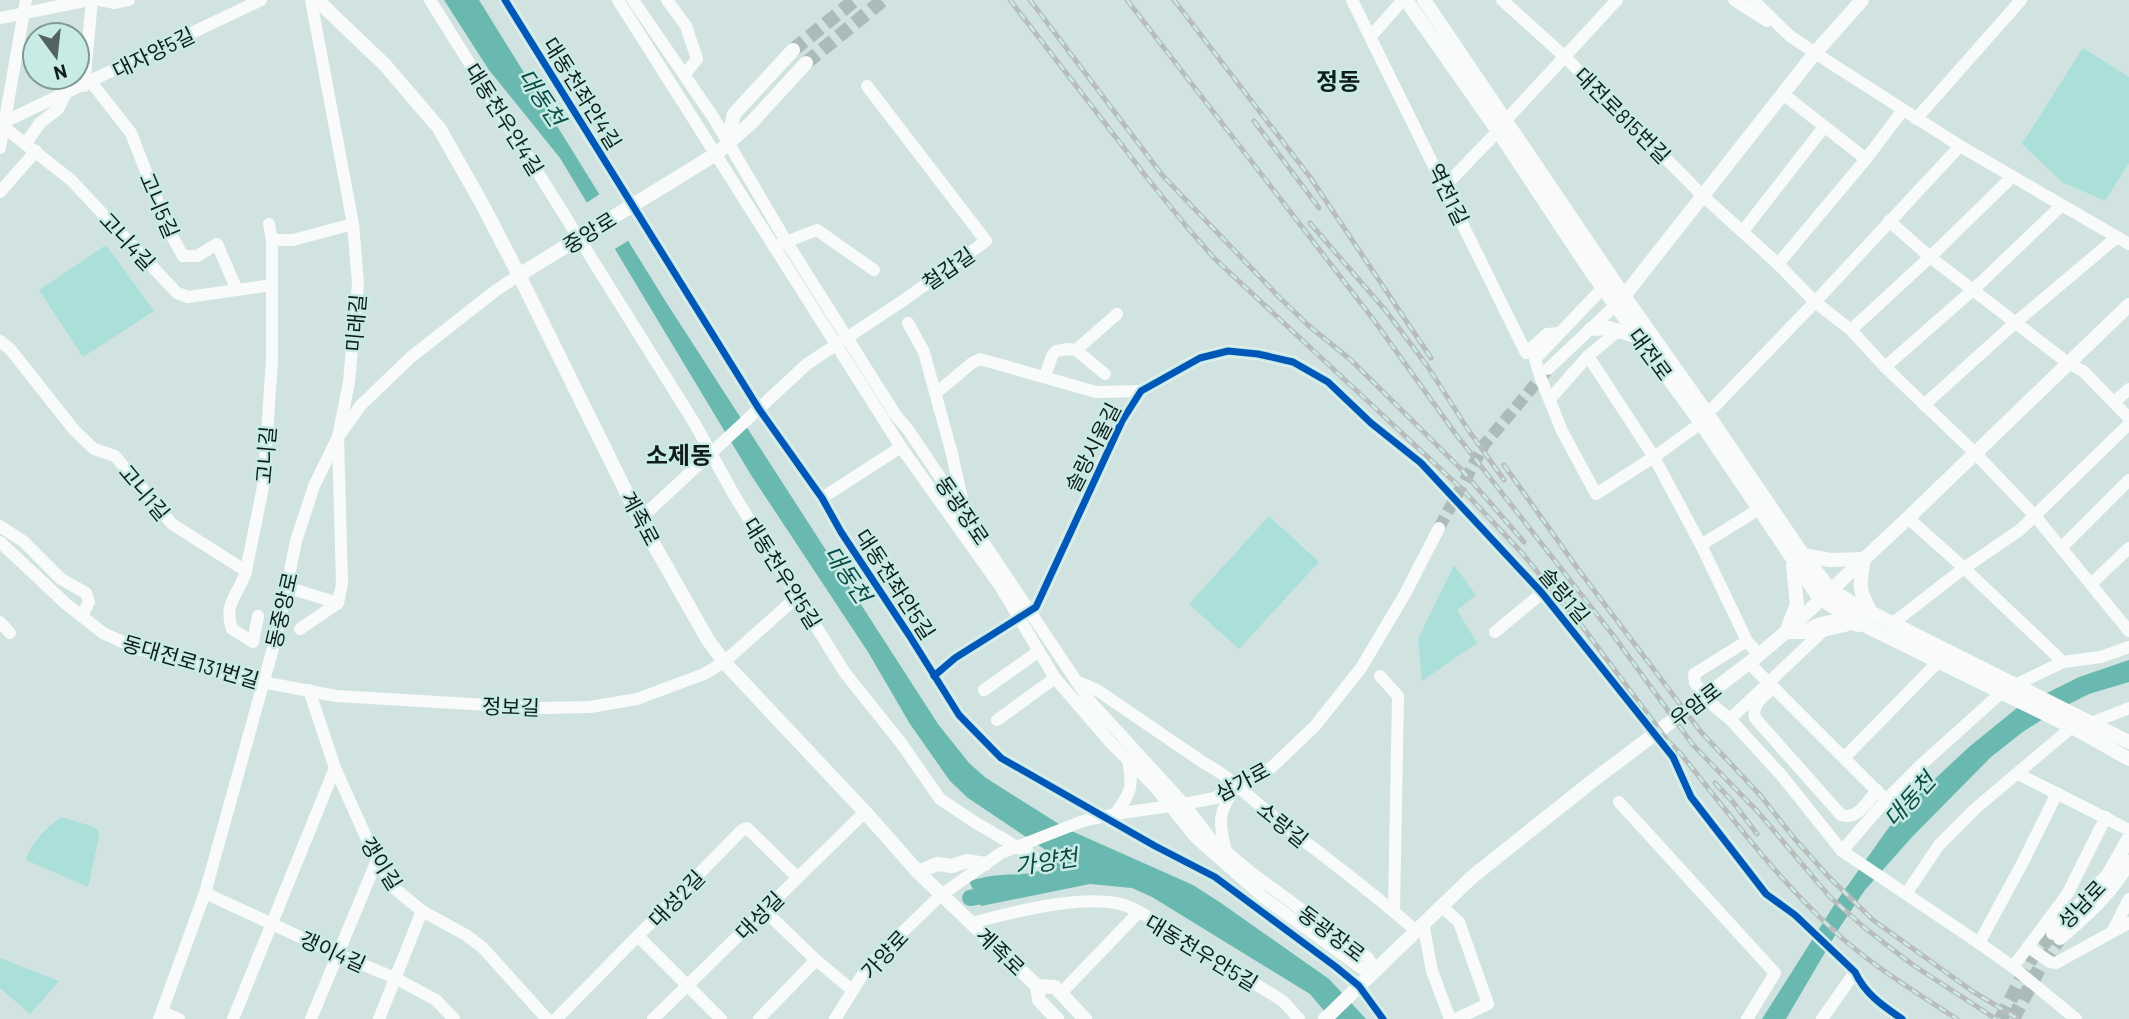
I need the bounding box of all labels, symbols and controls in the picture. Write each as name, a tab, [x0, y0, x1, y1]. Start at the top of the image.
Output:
north arrow	[21, 21, 91, 91]
street label: 대자양5길	[108, 21, 198, 83]
street label: 대동천좌안4길	[539, 32, 627, 154]
street label: 대동천우안4길	[461, 58, 549, 180]
text: N	[51, 60, 70, 86]
street label: 대전로815번길	[1570, 62, 1676, 168]
water label: 대동천	[513, 63, 571, 131]
district label: 정동	[1316, 66, 1360, 95]
street label: 역전1길	[1423, 159, 1475, 229]
street label: 고니5길	[135, 168, 185, 242]
street label: 중앙로	[558, 206, 620, 258]
street label: 고니4길	[95, 207, 161, 275]
street label: 철갑길	[917, 241, 979, 295]
street label: 미래길	[340, 293, 370, 353]
street label: 대전로	[1624, 323, 1678, 385]
street label: 솔랑시울길	[1059, 398, 1125, 496]
street label: 고니길	[250, 425, 280, 485]
district label: 소제동	[646, 440, 712, 469]
street label: 고니1길	[114, 459, 176, 525]
street label: 동광장로	[931, 471, 995, 549]
street label: 계족로	[616, 487, 666, 549]
street label: 대동천우안5길	[739, 513, 827, 633]
street label: 대동천좌안5길	[851, 524, 941, 644]
water label: 대동천	[819, 540, 879, 610]
street label: 솔랑1길	[1534, 562, 1596, 628]
street label: 동중앙로	[260, 570, 302, 650]
street label: 동대전로131번길	[120, 630, 262, 692]
street label: 우암로	[1664, 677, 1726, 731]
street label: 정보길	[482, 692, 540, 720]
street label: 삼가로	[1211, 756, 1273, 806]
water label: 대동천	[1877, 764, 1943, 832]
street label: 소랑길	[1253, 796, 1313, 852]
street label: 갱이길	[356, 832, 408, 894]
water label: 가양천	[1012, 842, 1082, 880]
street label: 대성2길	[643, 864, 709, 932]
street label: 성남로	[2052, 874, 2110, 934]
street label: 대성길	[730, 886, 788, 944]
street label: 동광장로	[1294, 900, 1370, 966]
street label: 대동천우안5길	[1141, 909, 1263, 995]
street label: 계족로	[971, 922, 1031, 980]
street label: 가양로	[855, 924, 913, 984]
street label: 갱이4길	[296, 925, 370, 977]

